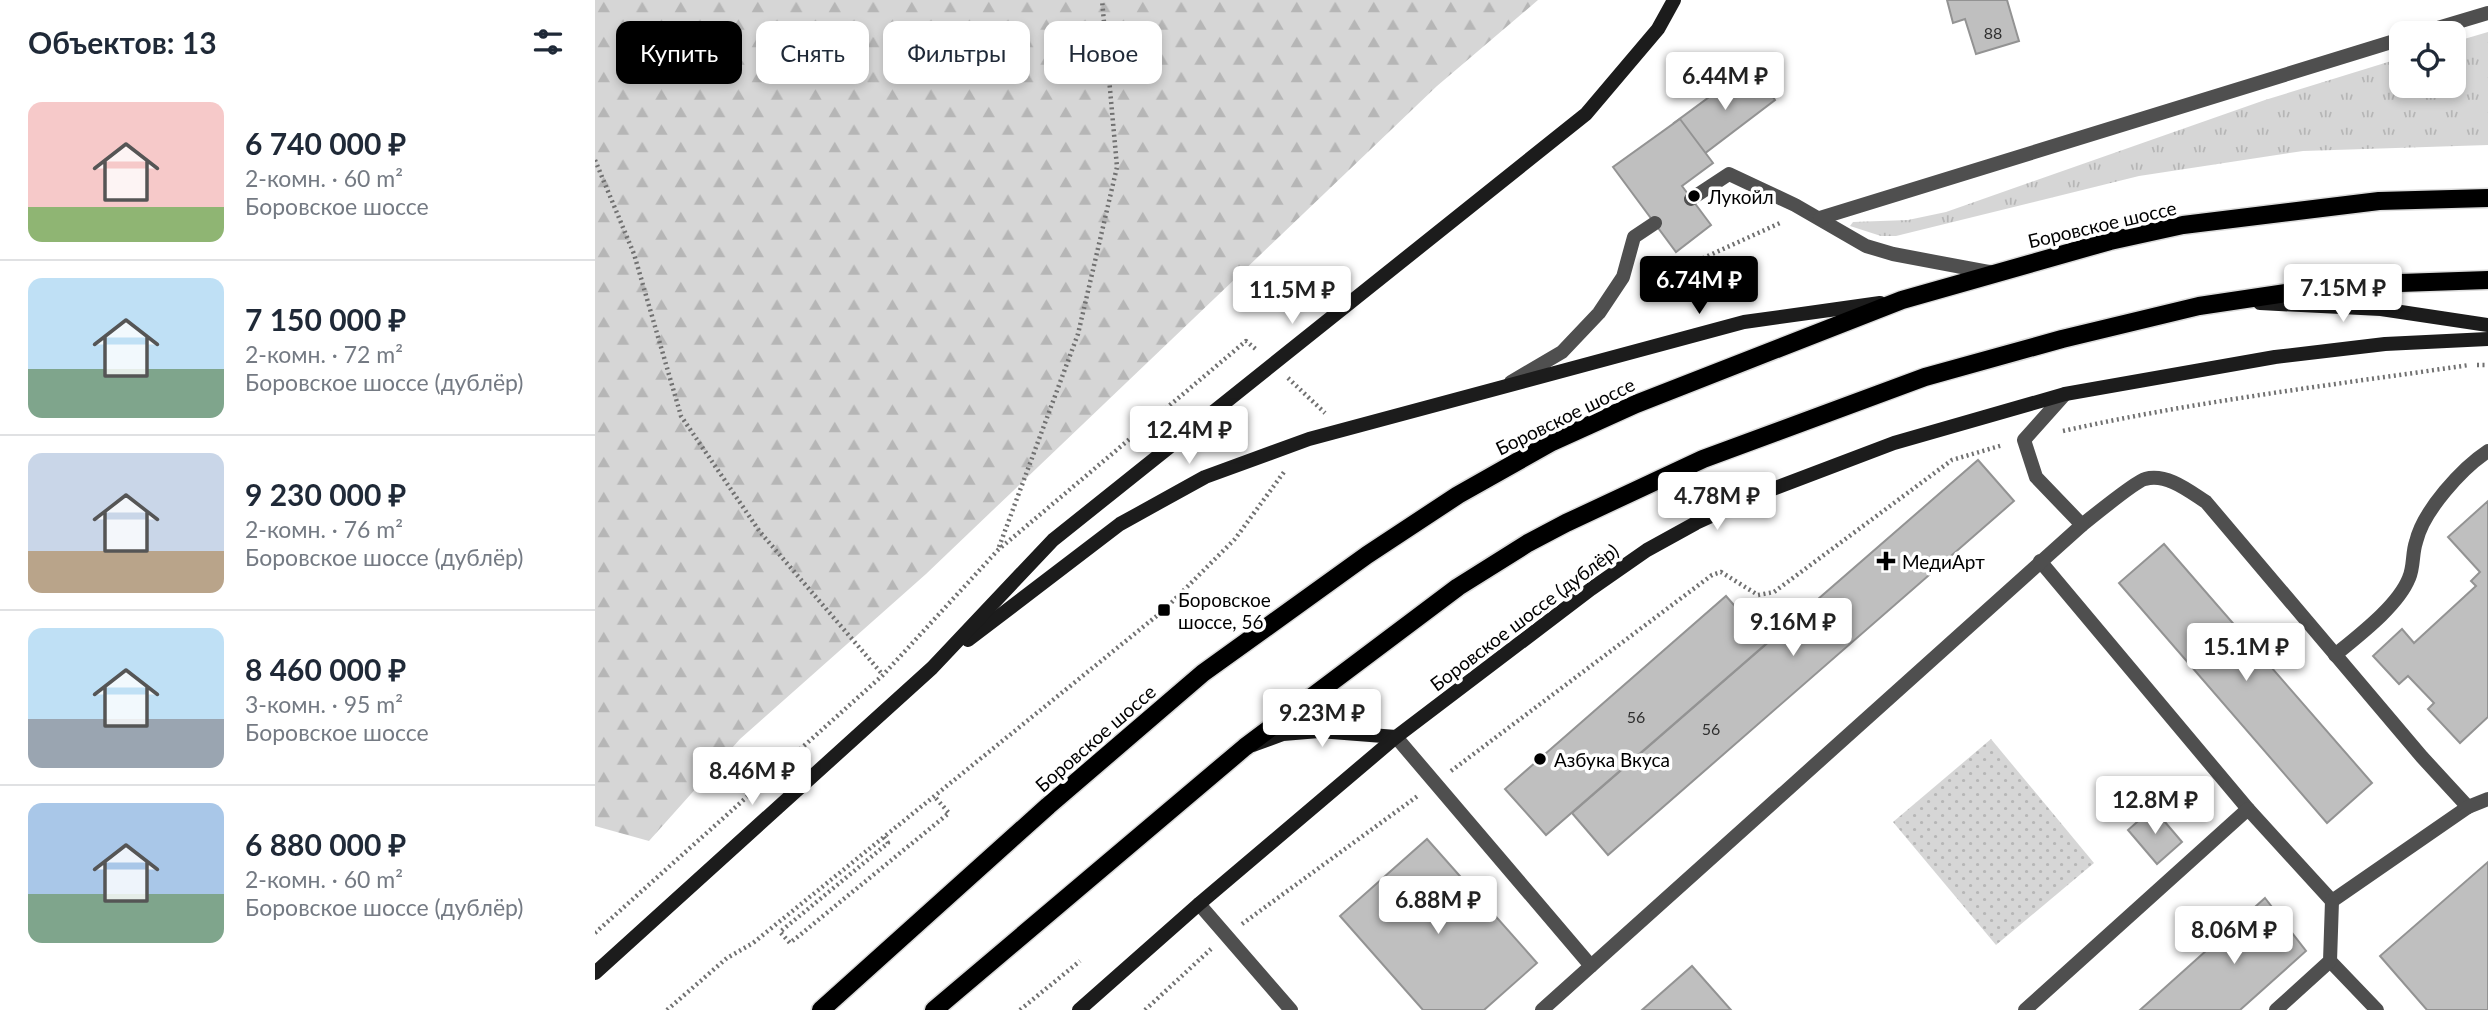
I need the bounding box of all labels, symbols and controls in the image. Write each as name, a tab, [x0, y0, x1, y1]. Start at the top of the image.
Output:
chip: Купить	[616, 21, 742, 84]
chip: Снять	[756, 21, 869, 84]
chip: Фильтры	[883, 21, 1030, 84]
chip: Новое	[1044, 21, 1162, 84]
map controls	[2389, 21, 2466, 98]
button: locate	[2389, 21, 2466, 98]
icon: filters	[529, 23, 567, 61]
house number: 88	[1984, 23, 2002, 42]
text: Объектов: 13	[28, 24, 217, 60]
pin: 6.44M ₽	[1660, 52, 1790, 112]
text: 6.44M ₽	[1682, 61, 1768, 89]
text: 6 740 000 ₽	[245, 125, 406, 161]
icon: home	[84, 130, 168, 214]
text: 2-комн. · 60 m²	[245, 164, 403, 192]
place label: Лукойл	[1707, 185, 1774, 208]
marker: Лукойл	[1686, 188, 1702, 204]
text: Боровское шоссе	[245, 192, 429, 220]
street label: Боровское шоссе	[2025, 196, 2179, 252]
pin: 6.74M ₽	[1634, 256, 1764, 316]
pin: 7.15M ₽	[2278, 264, 2408, 324]
text: 6.74M ₽	[1656, 265, 1742, 293]
pin: 11.5M ₽	[1227, 266, 1357, 326]
text: 7.15M ₽	[2300, 273, 2386, 301]
text: 11.5M ₽	[1249, 275, 1335, 303]
text: 7 150 000 ₽	[245, 301, 406, 337]
icon: home	[84, 306, 168, 390]
text: 2-комн. · 72 m²	[245, 340, 403, 368]
text: Боровское шоссе (дублёр)	[245, 368, 523, 396]
street label: Боровское шоссе	[1492, 372, 1638, 460]
pin: 12.4M ₽	[1124, 406, 1254, 466]
text: 12.4M ₽	[1146, 415, 1232, 443]
pin: 4.78M ₽	[1652, 472, 1782, 532]
text: 9 230 000 ₽	[245, 476, 406, 512]
icon: home	[84, 481, 168, 565]
text: 4.78M ₽	[1674, 481, 1760, 509]
text: 2-комн. · 76 m²	[245, 515, 403, 543]
street label: Боровское шоссе (дублёр)	[1425, 539, 1623, 695]
text: Боровское шоссе (дублёр)	[245, 543, 523, 571]
place label: МедиАрт	[1902, 550, 1985, 573]
marker: МедиАрт	[1876, 551, 1896, 571]
place label: Боровское шоссе, 56	[1178, 588, 1271, 633]
pin: 9.16M ₽	[1728, 598, 1858, 658]
marker: Боровское шоссе, 56	[1156, 602, 1172, 618]
text: 9.16M ₽	[1750, 607, 1836, 635]
pin: 15.1M ₽	[2181, 624, 2311, 683]
text: 15.1M ₽	[2203, 632, 2289, 660]
text: 8 460 000 ₽	[245, 651, 406, 687]
icon: home	[84, 656, 168, 740]
street label: Боровское шоссе	[1030, 680, 1160, 796]
text: 3-комн. · 95 m²	[245, 690, 403, 718]
pin: 9.23M ₽	[1257, 690, 1387, 749]
text: 9.23M ₽	[1279, 698, 1365, 726]
house number: 56	[1627, 707, 1645, 726]
text: Боровское шоссе	[245, 718, 429, 746]
house number: 56	[1702, 719, 1720, 738]
pin: 8.46M ₽	[687, 748, 817, 807]
place label: Азбука Вкуса	[1554, 748, 1670, 771]
marker: Азбука Вкуса	[1532, 751, 1548, 767]
text: 8.46M ₽	[709, 756, 795, 784]
pin: 12.8M ₽	[2090, 776, 2220, 836]
text: 12.8M ₽	[2112, 785, 2198, 813]
text: 6 880 000 ₽	[245, 826, 406, 862]
icon: home	[84, 831, 168, 915]
text: 2-комн. · 60 m²	[245, 865, 403, 893]
pin: 6.88M ₽	[1373, 876, 1503, 936]
text: 6.88M ₽	[1395, 885, 1481, 913]
text: Боровское шоссе (дублёр)	[245, 893, 523, 921]
pin: 8.06M ₽	[2169, 906, 2299, 966]
text: 8.06M ₽	[2191, 915, 2277, 943]

